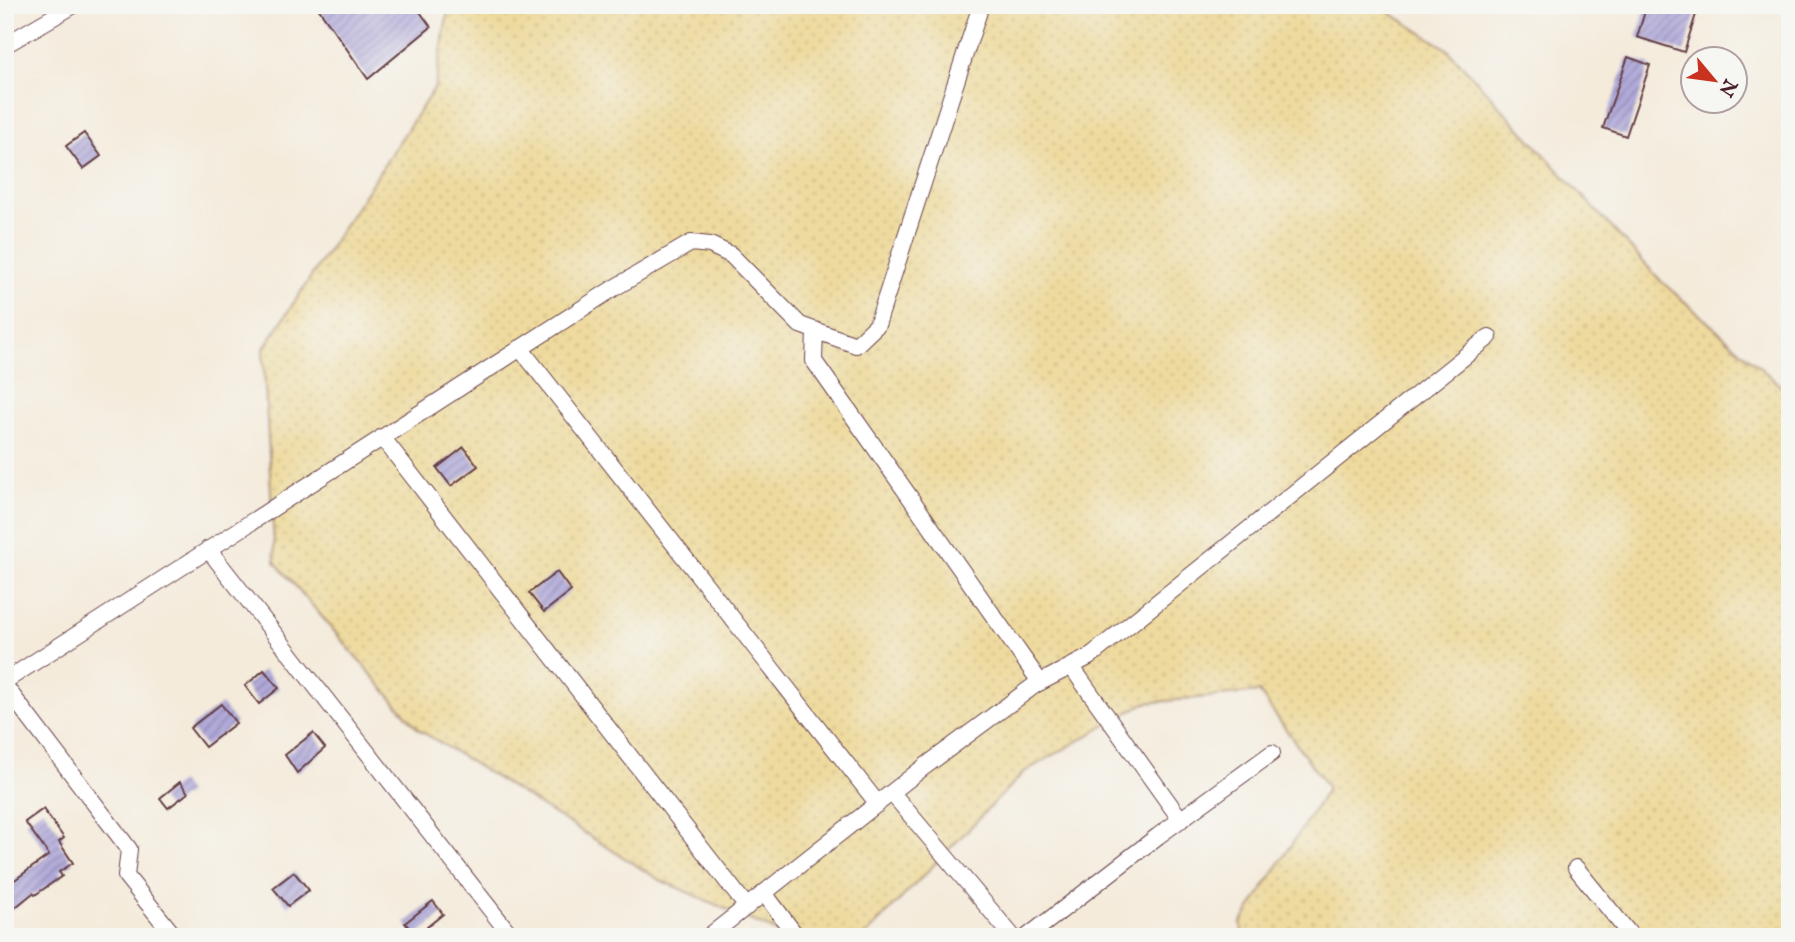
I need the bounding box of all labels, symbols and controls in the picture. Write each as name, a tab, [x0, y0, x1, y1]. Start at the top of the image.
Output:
north arrow	[1680, 46, 1750, 116]
text: N	[1712, 73, 1742, 101]

